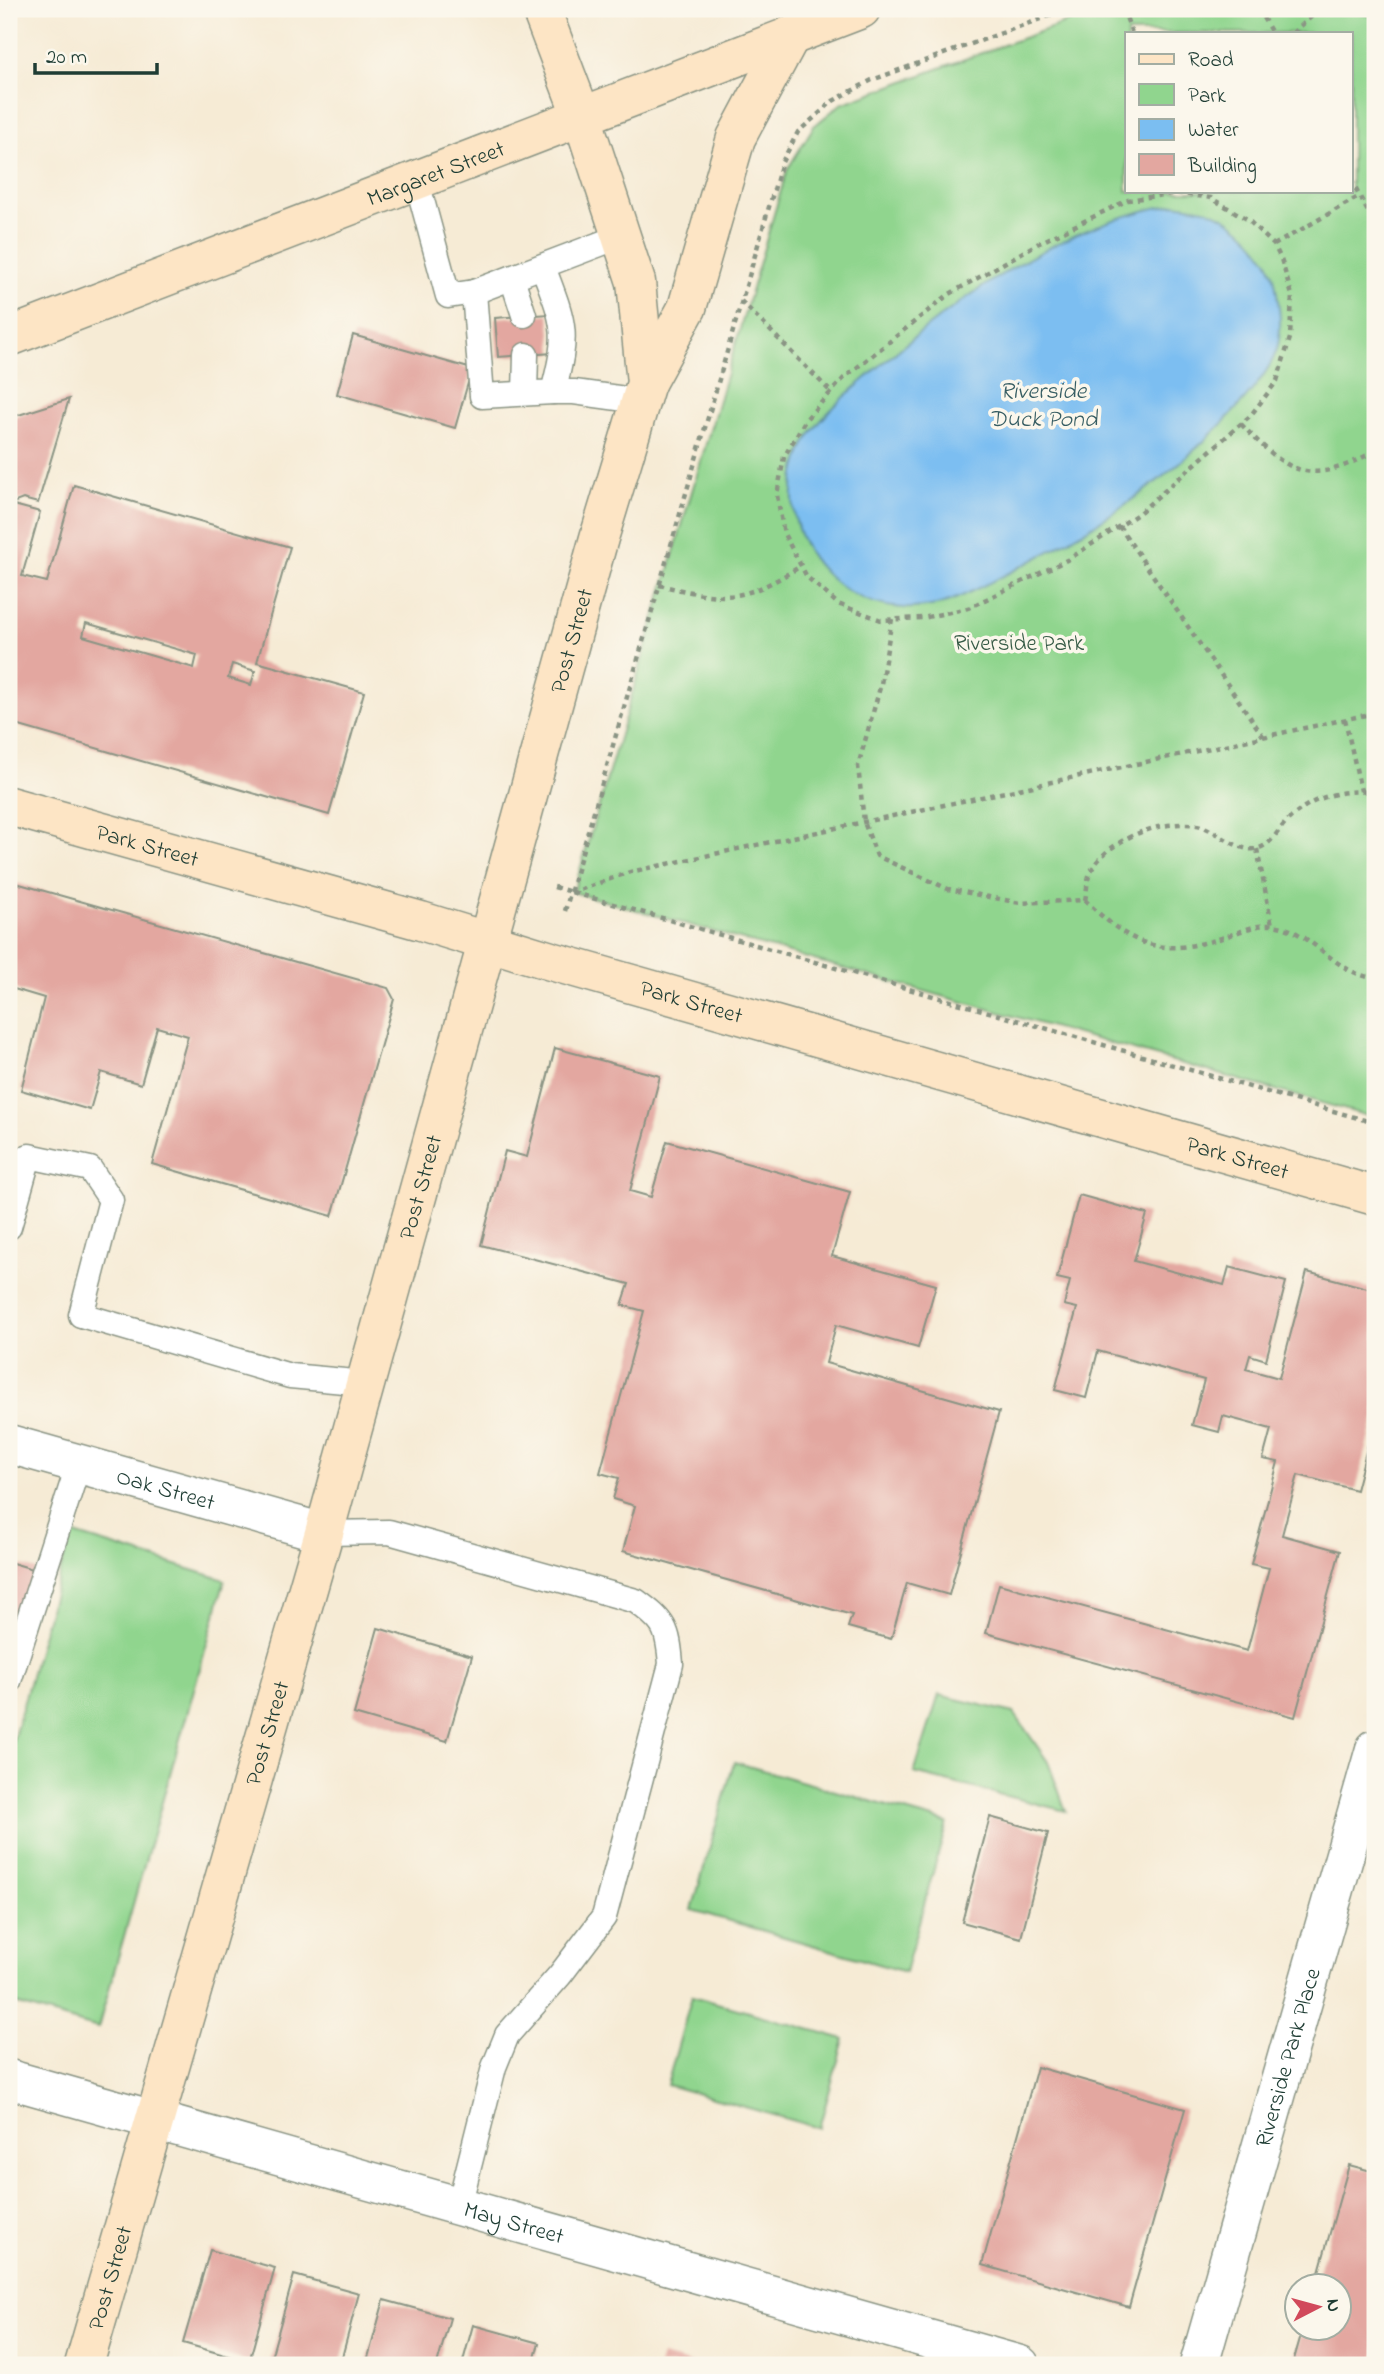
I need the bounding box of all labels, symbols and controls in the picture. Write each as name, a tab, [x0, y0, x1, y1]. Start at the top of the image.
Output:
scale bar	[35, 32, 158, 76]
legend	[1125, 32, 1352, 192]
text: 20 m	[46, 43, 87, 73]
text: Road	[1188, 46, 1234, 76]
text: Park	[1188, 82, 1227, 112]
text: Water	[1188, 116, 1239, 146]
street label: Margaret Street	[363, 134, 510, 217]
text: Building	[1187, 152, 1257, 184]
water label: Riverside Duck Pond	[989, 375, 1099, 438]
street label: Post Street	[543, 585, 603, 697]
park label: Riverside Park	[954, 628, 1085, 661]
street label: Park Street	[92, 817, 202, 877]
street label: Park Street	[636, 973, 746, 1034]
street label: Park Street	[1182, 1129, 1293, 1190]
street label: Post Street	[392, 1131, 452, 1244]
street label: Oak Street	[112, 1461, 219, 1520]
street label: Post Street	[238, 1677, 300, 1790]
street label: Riverside Park Place	[1248, 1964, 1331, 2151]
street label: May Street	[459, 2194, 568, 2254]
street label: Post Street	[81, 2222, 142, 2334]
north arrow	[1282, 2272, 1352, 2342]
text: N	[1318, 2298, 1347, 2313]

